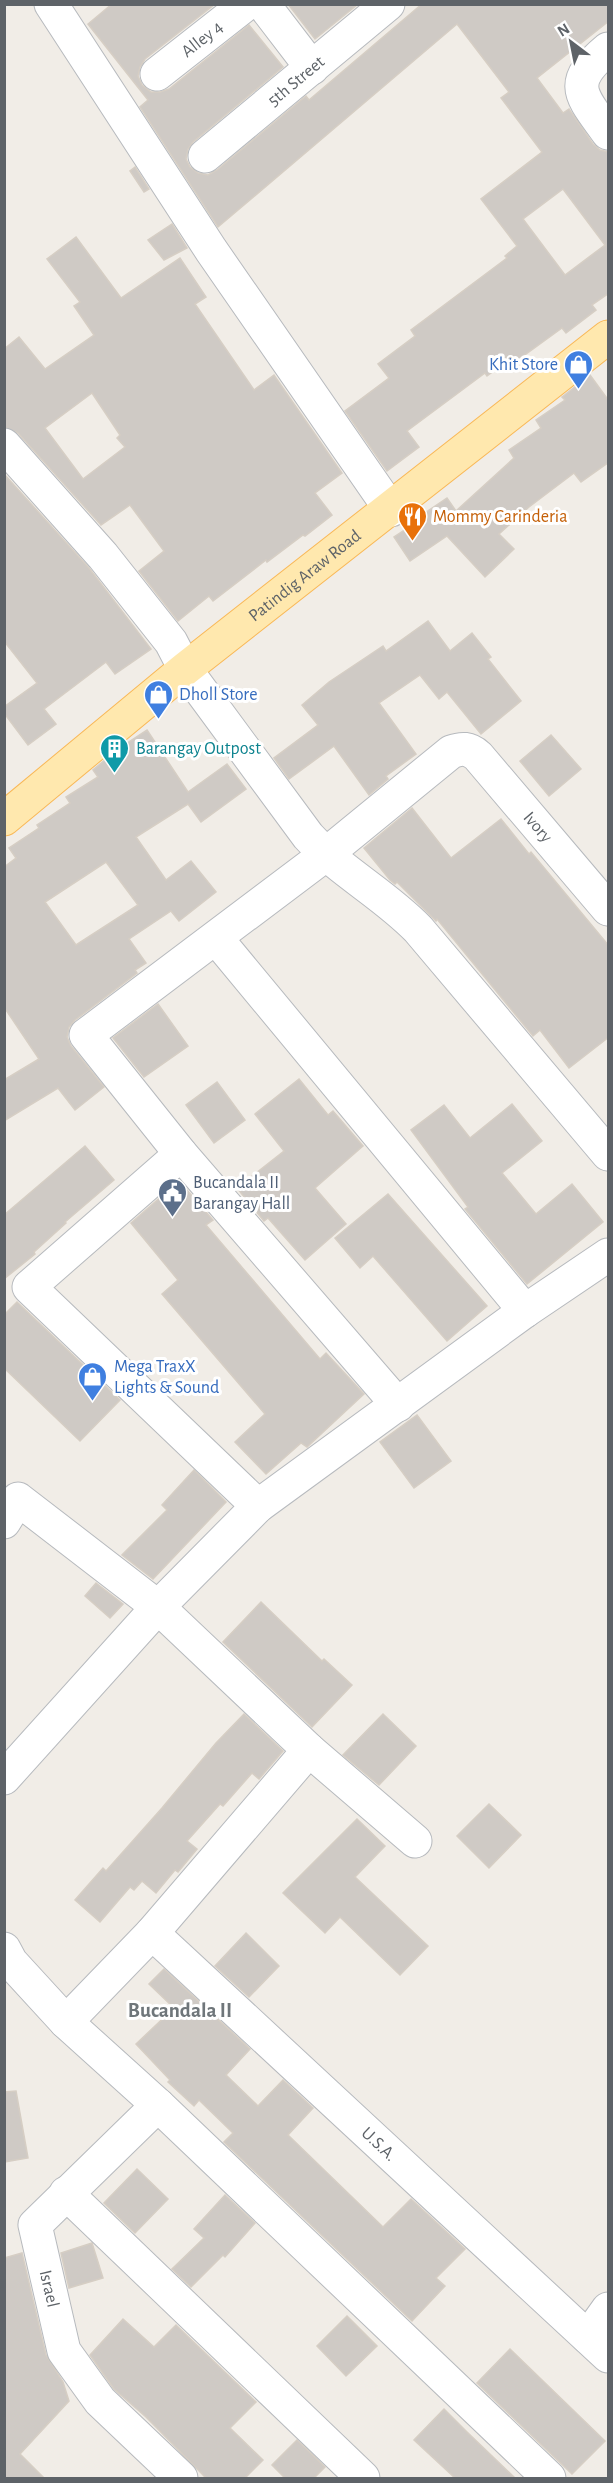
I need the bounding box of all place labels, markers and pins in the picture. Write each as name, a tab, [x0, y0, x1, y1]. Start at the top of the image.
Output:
shop icon: Khit Store	[563, 348, 595, 390]
place label: Khit Store	[489, 356, 558, 374]
restaurant icon: Mommy Carinderia	[396, 500, 428, 542]
place label: Mommy Carinderia	[433, 508, 568, 526]
shop icon: Dholl Store	[142, 678, 174, 720]
place label: Dholl Store	[179, 686, 257, 704]
building icon: Barangay Outpost	[99, 732, 131, 774]
place label: Barangay Outpost	[136, 740, 261, 758]
place label: Bucandala II Barangay Hall	[193, 1174, 290, 1213]
public building icon: Bucandala II Barangay Hall	[156, 1176, 188, 1218]
place label: Mega TraxX Lights & Sound	[114, 1358, 219, 1397]
shop icon: Mega TraxX Lights & Sound	[77, 1360, 109, 1402]

